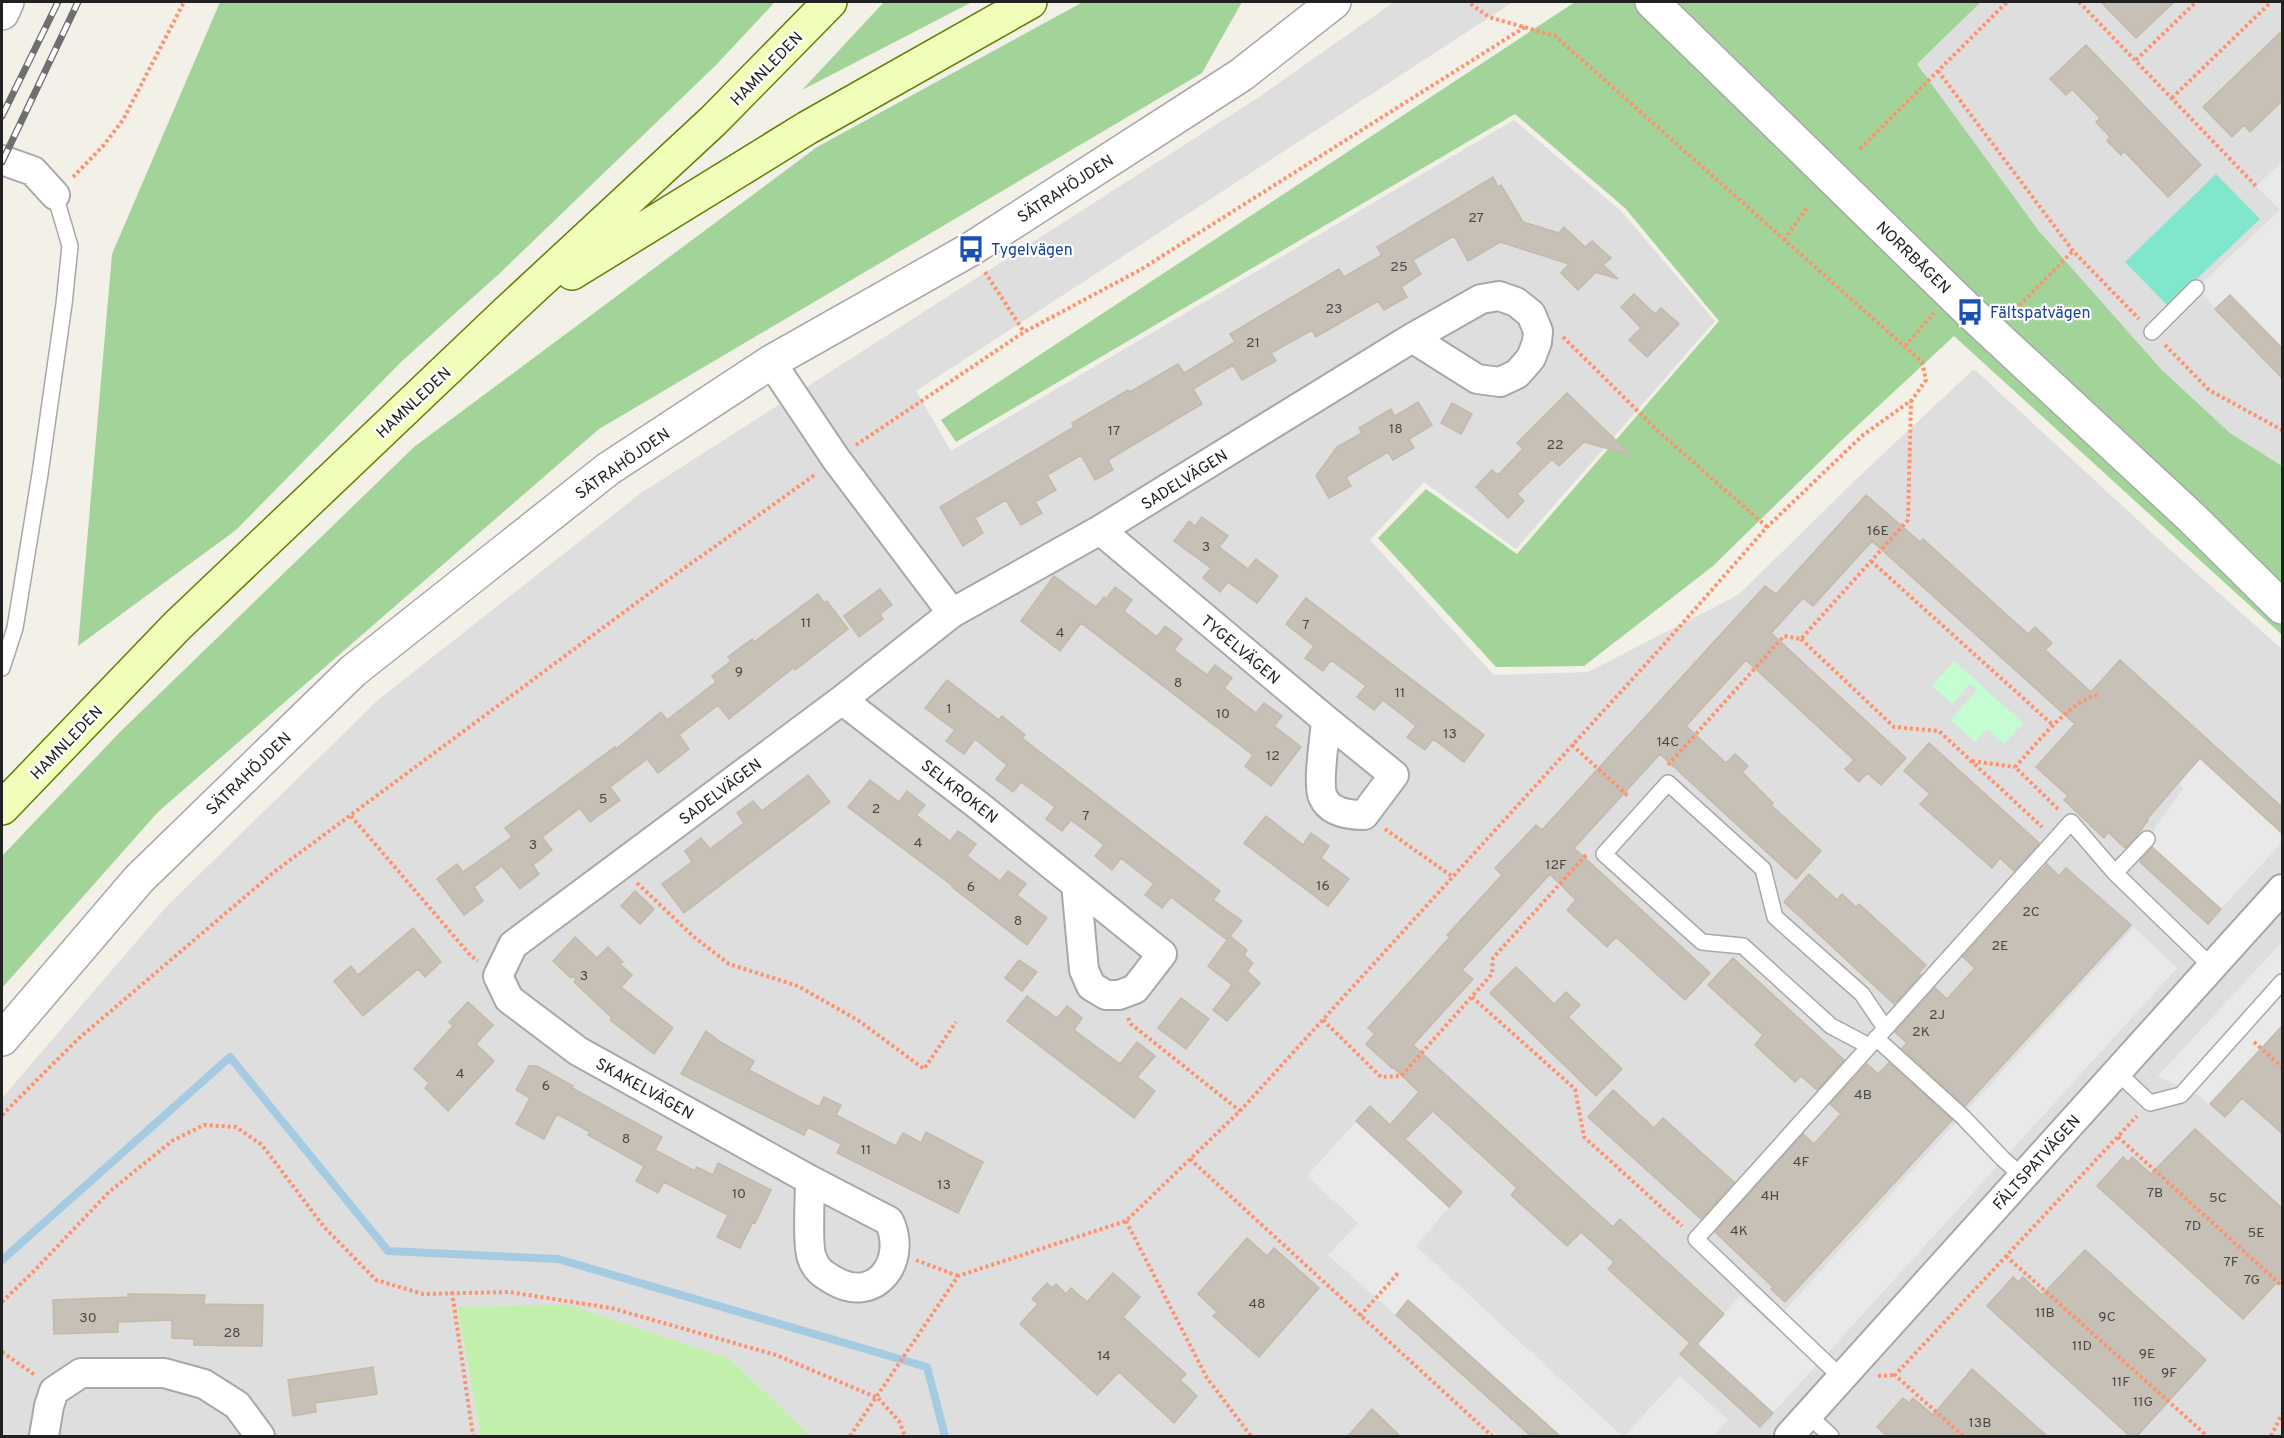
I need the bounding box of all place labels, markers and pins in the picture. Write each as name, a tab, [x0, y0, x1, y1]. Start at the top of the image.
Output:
bus stop icon: Tygelvägen	[956, 234, 986, 264]
place label: Tygelvägen	[991, 241, 1073, 261]
bus stop icon: Fältspatvägen	[1955, 297, 1985, 327]
place label: Fältspatvägen	[1990, 304, 2090, 324]

